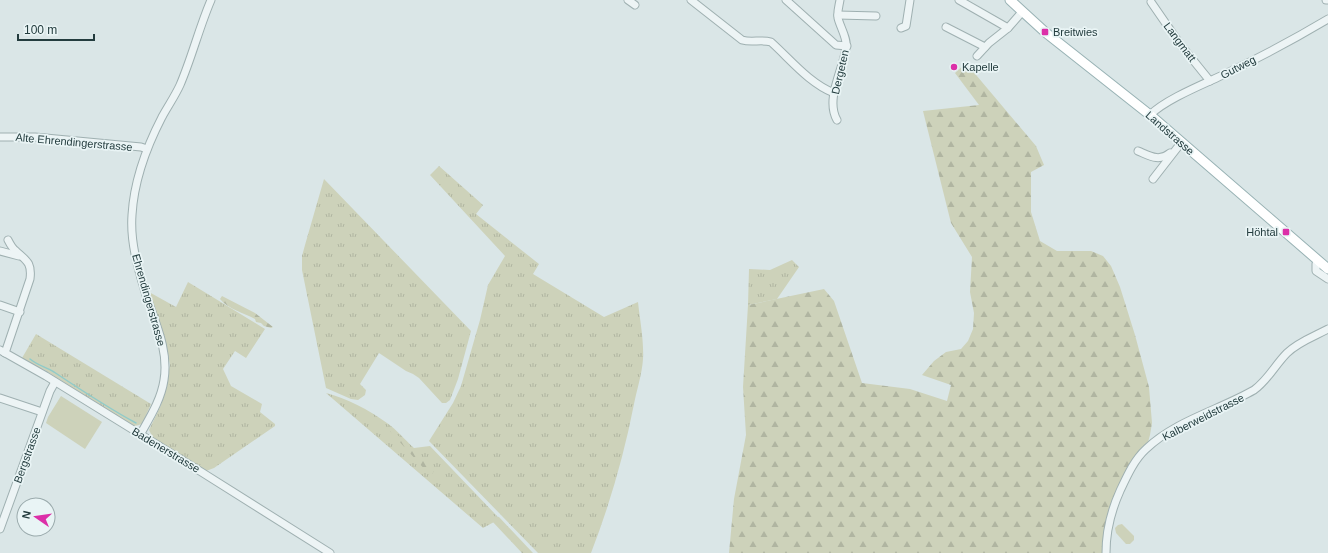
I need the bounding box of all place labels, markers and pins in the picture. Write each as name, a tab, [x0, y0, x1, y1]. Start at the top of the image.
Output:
place label: Breitwies	[1053, 26, 1098, 38]
marker: Breitwies	[1040, 27, 1050, 37]
place label: Kapelle	[962, 61, 999, 73]
marker: Kapelle	[949, 62, 959, 72]
place label: Höhtal	[1246, 226, 1278, 238]
marker: Höhtal	[1281, 227, 1291, 237]

